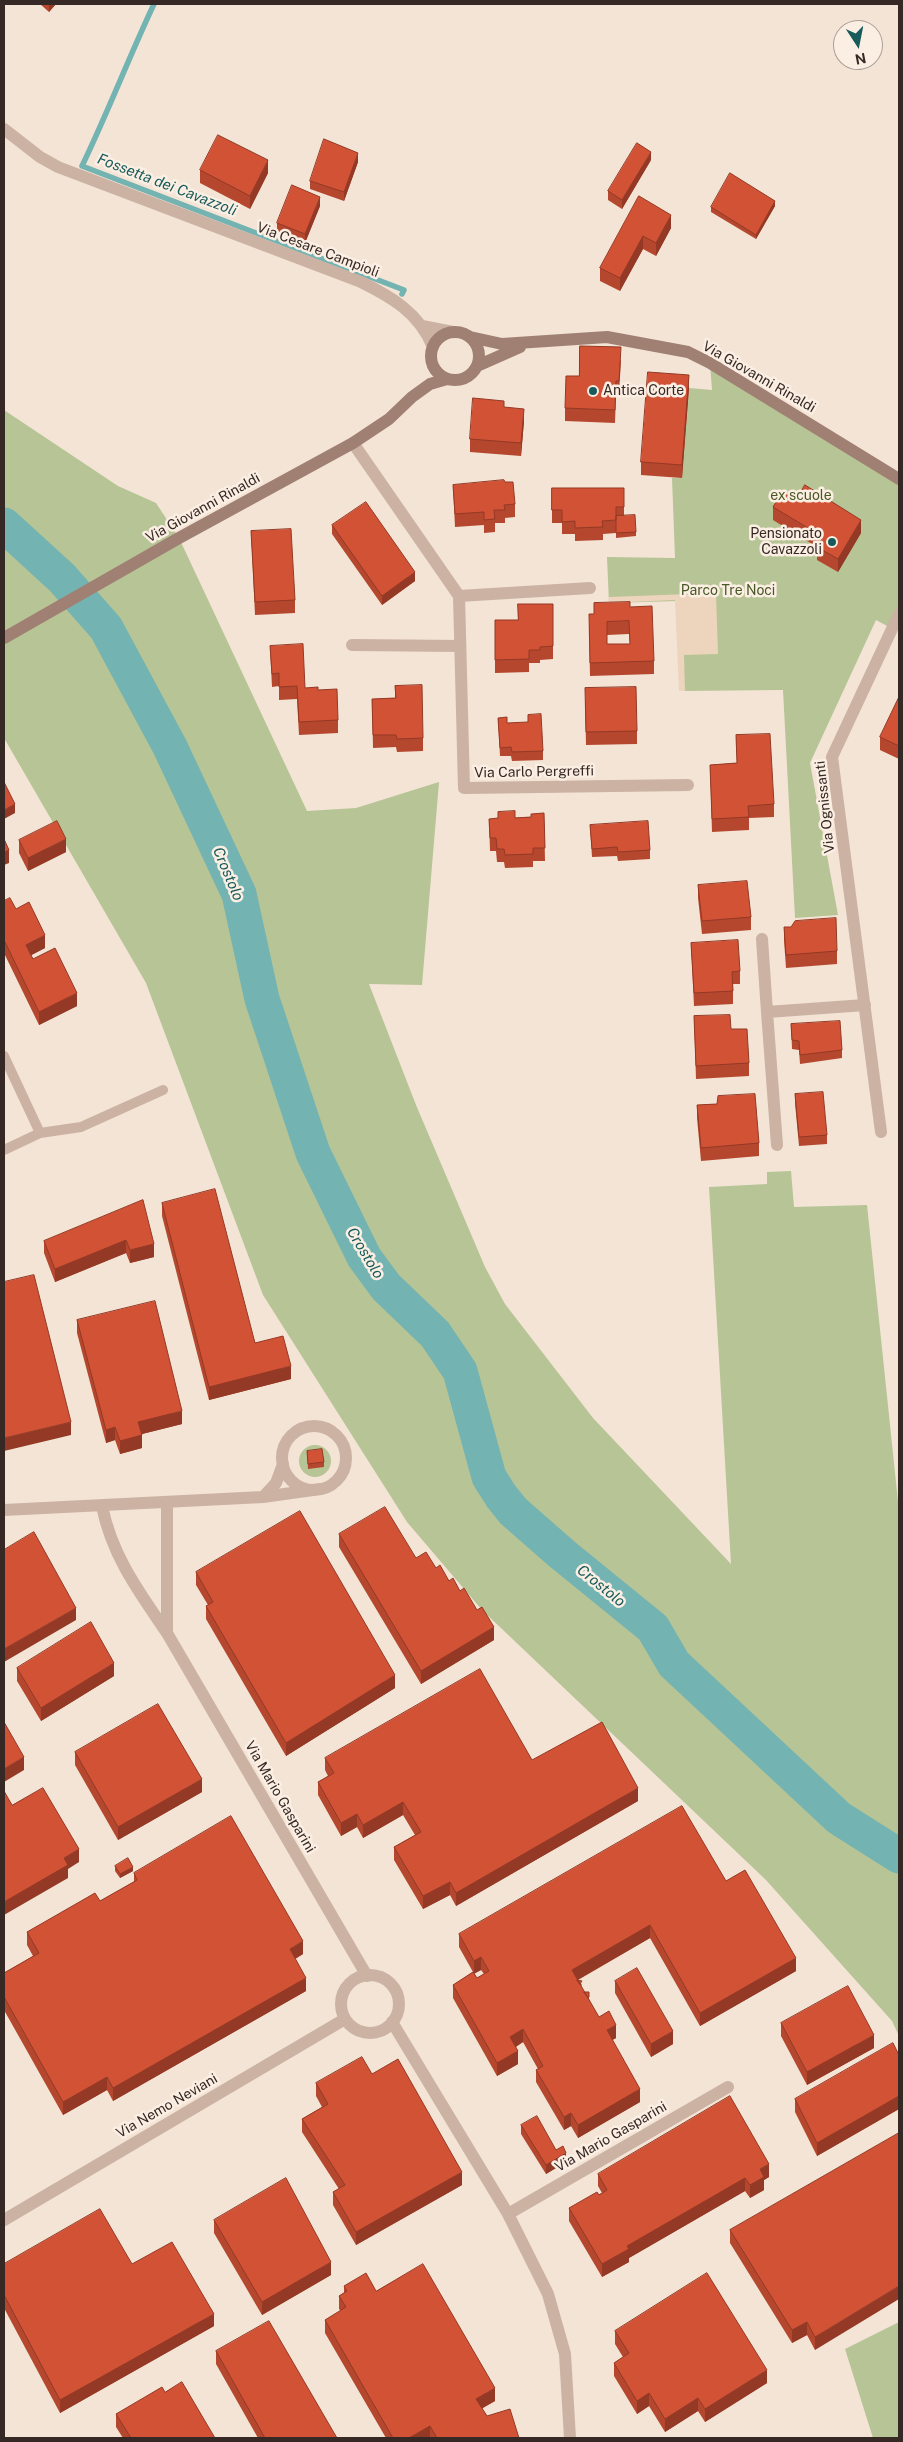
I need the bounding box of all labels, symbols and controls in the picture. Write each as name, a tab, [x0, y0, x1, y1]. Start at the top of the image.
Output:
north arrow	[833, 20, 883, 70]
text: N	[854, 50, 868, 68]
water label: Fossetta dei Cavazzoli	[95, 150, 239, 220]
street label: Via Cesare Campioli	[254, 219, 382, 281]
street label: Via Giovanni Rinaldi	[699, 338, 819, 416]
place label: Antica Corte	[603, 383, 684, 399]
marker: Antica Corte	[587, 385, 599, 397]
street label: Via Giovanni Rinaldi	[143, 470, 263, 546]
park label: ex scuole	[770, 488, 832, 504]
place label: Pensionato Cavazzoli	[750, 526, 822, 558]
marker: Pensionato Cavazzoli	[826, 536, 838, 548]
park label: Parco Tre Noci	[681, 583, 775, 599]
street label: Via Ognissanti	[812, 760, 838, 854]
street label: Via Carlo Pergreffi	[474, 763, 594, 781]
water label: Crostolo	[209, 844, 247, 904]
water label: Crostolo	[343, 1224, 387, 1282]
water label: Crostolo	[573, 1561, 629, 1611]
street label: Via Mario Gasparini	[241, 1738, 319, 1856]
street label: Via Nemo Neviani	[113, 2070, 221, 2142]
street label: Via Mario Gasparini	[552, 2098, 670, 2176]

